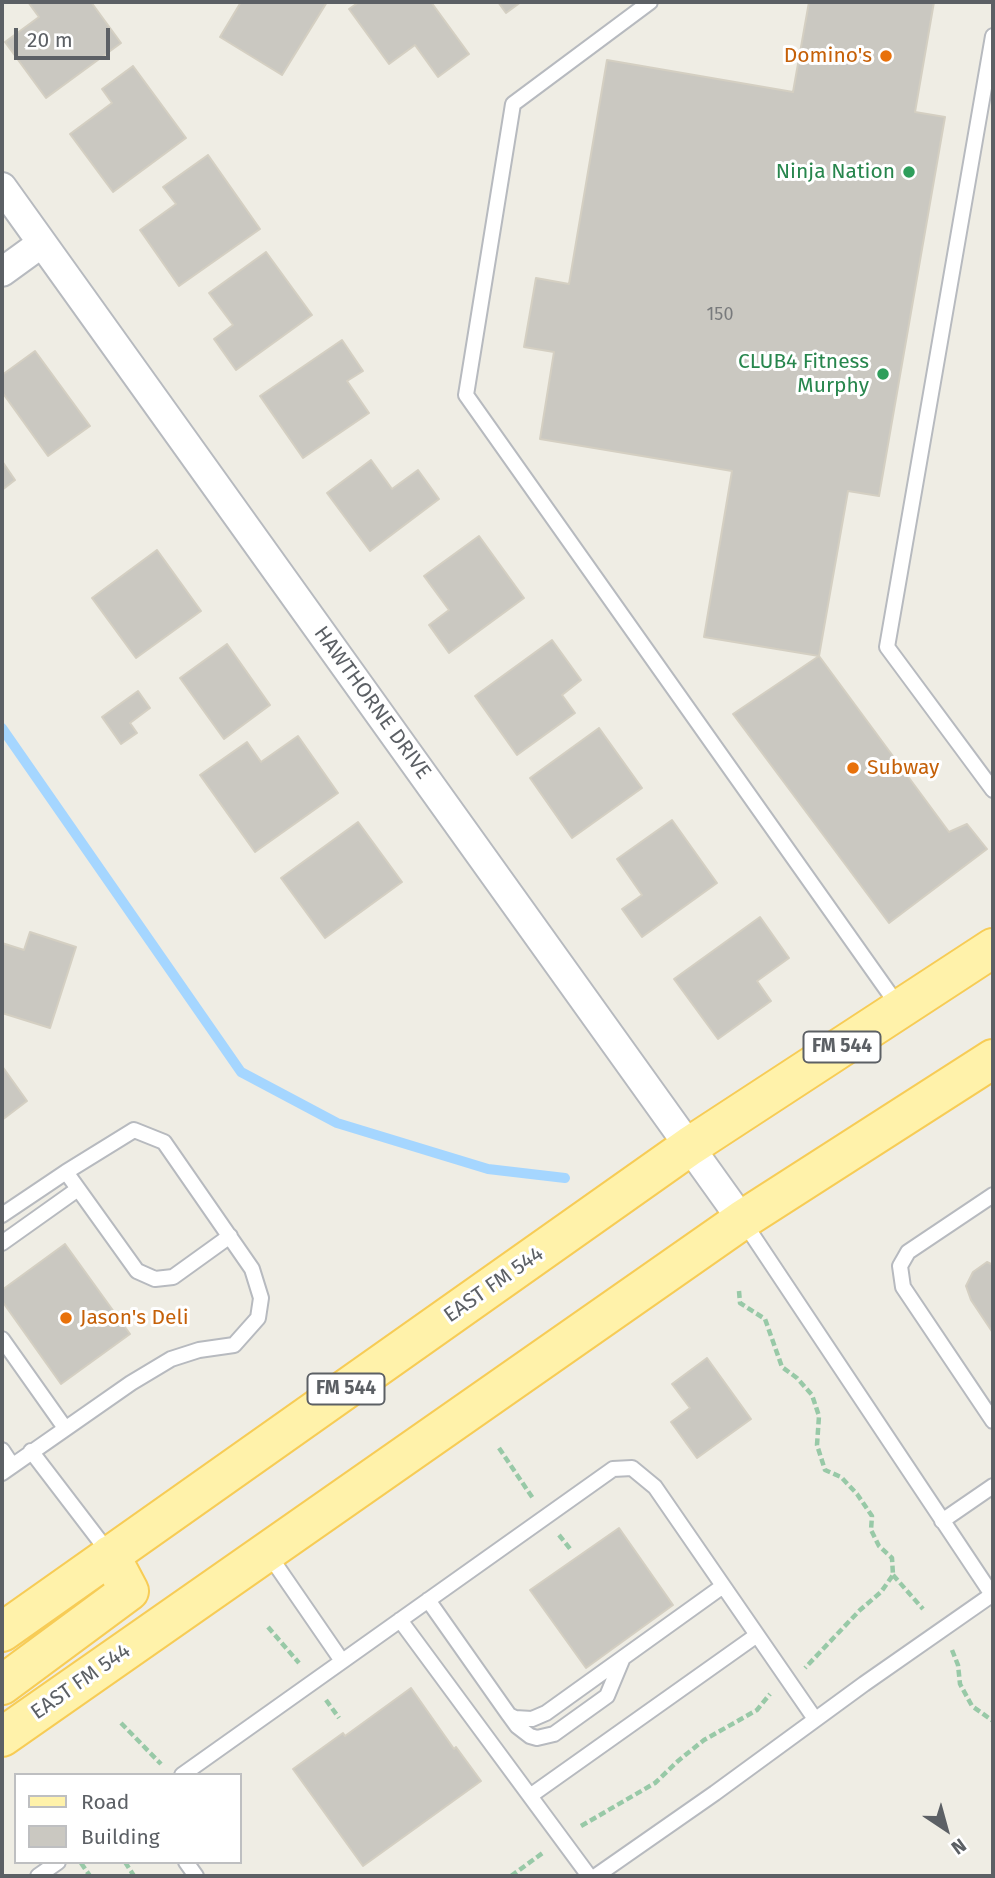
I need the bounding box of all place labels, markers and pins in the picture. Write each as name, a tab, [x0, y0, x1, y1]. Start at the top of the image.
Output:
place label: Domino's	[784, 43, 872, 69]
marker: Domino's	[878, 48, 894, 64]
place label: Ninja Nation	[776, 159, 895, 185]
marker: Ninja Nation	[901, 164, 917, 180]
place label: CLUB4 Fitness Murphy	[738, 349, 869, 399]
marker: CLUB4 Fitness Murphy	[875, 366, 891, 382]
place label: Subway	[867, 755, 939, 781]
marker: Subway	[845, 760, 861, 776]
place label: Jason's Deli	[80, 1305, 189, 1331]
marker: Jason's Deli	[58, 1310, 74, 1326]

